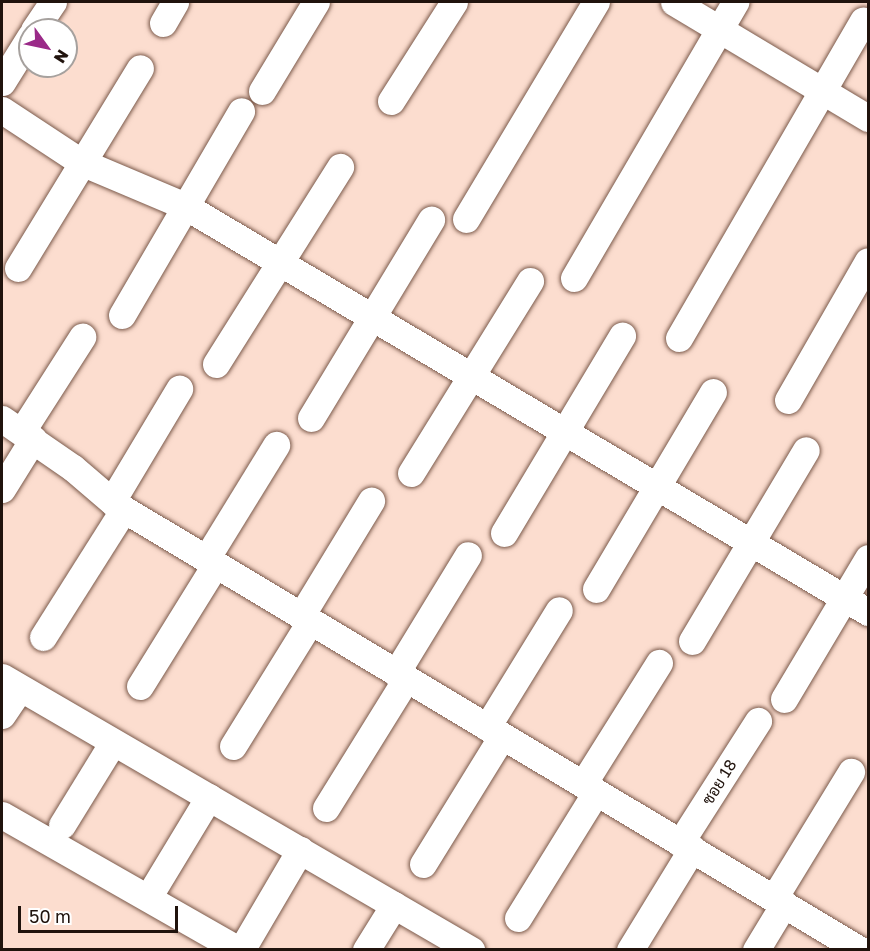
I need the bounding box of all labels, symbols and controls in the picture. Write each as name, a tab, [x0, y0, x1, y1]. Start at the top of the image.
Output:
north arrow	[18, 18, 78, 78]
text: N	[50, 46, 73, 67]
street label: ซอย 18	[698, 756, 740, 808]
scale bar	[21, 894, 182, 932]
text: 50 m	[29, 905, 71, 927]

